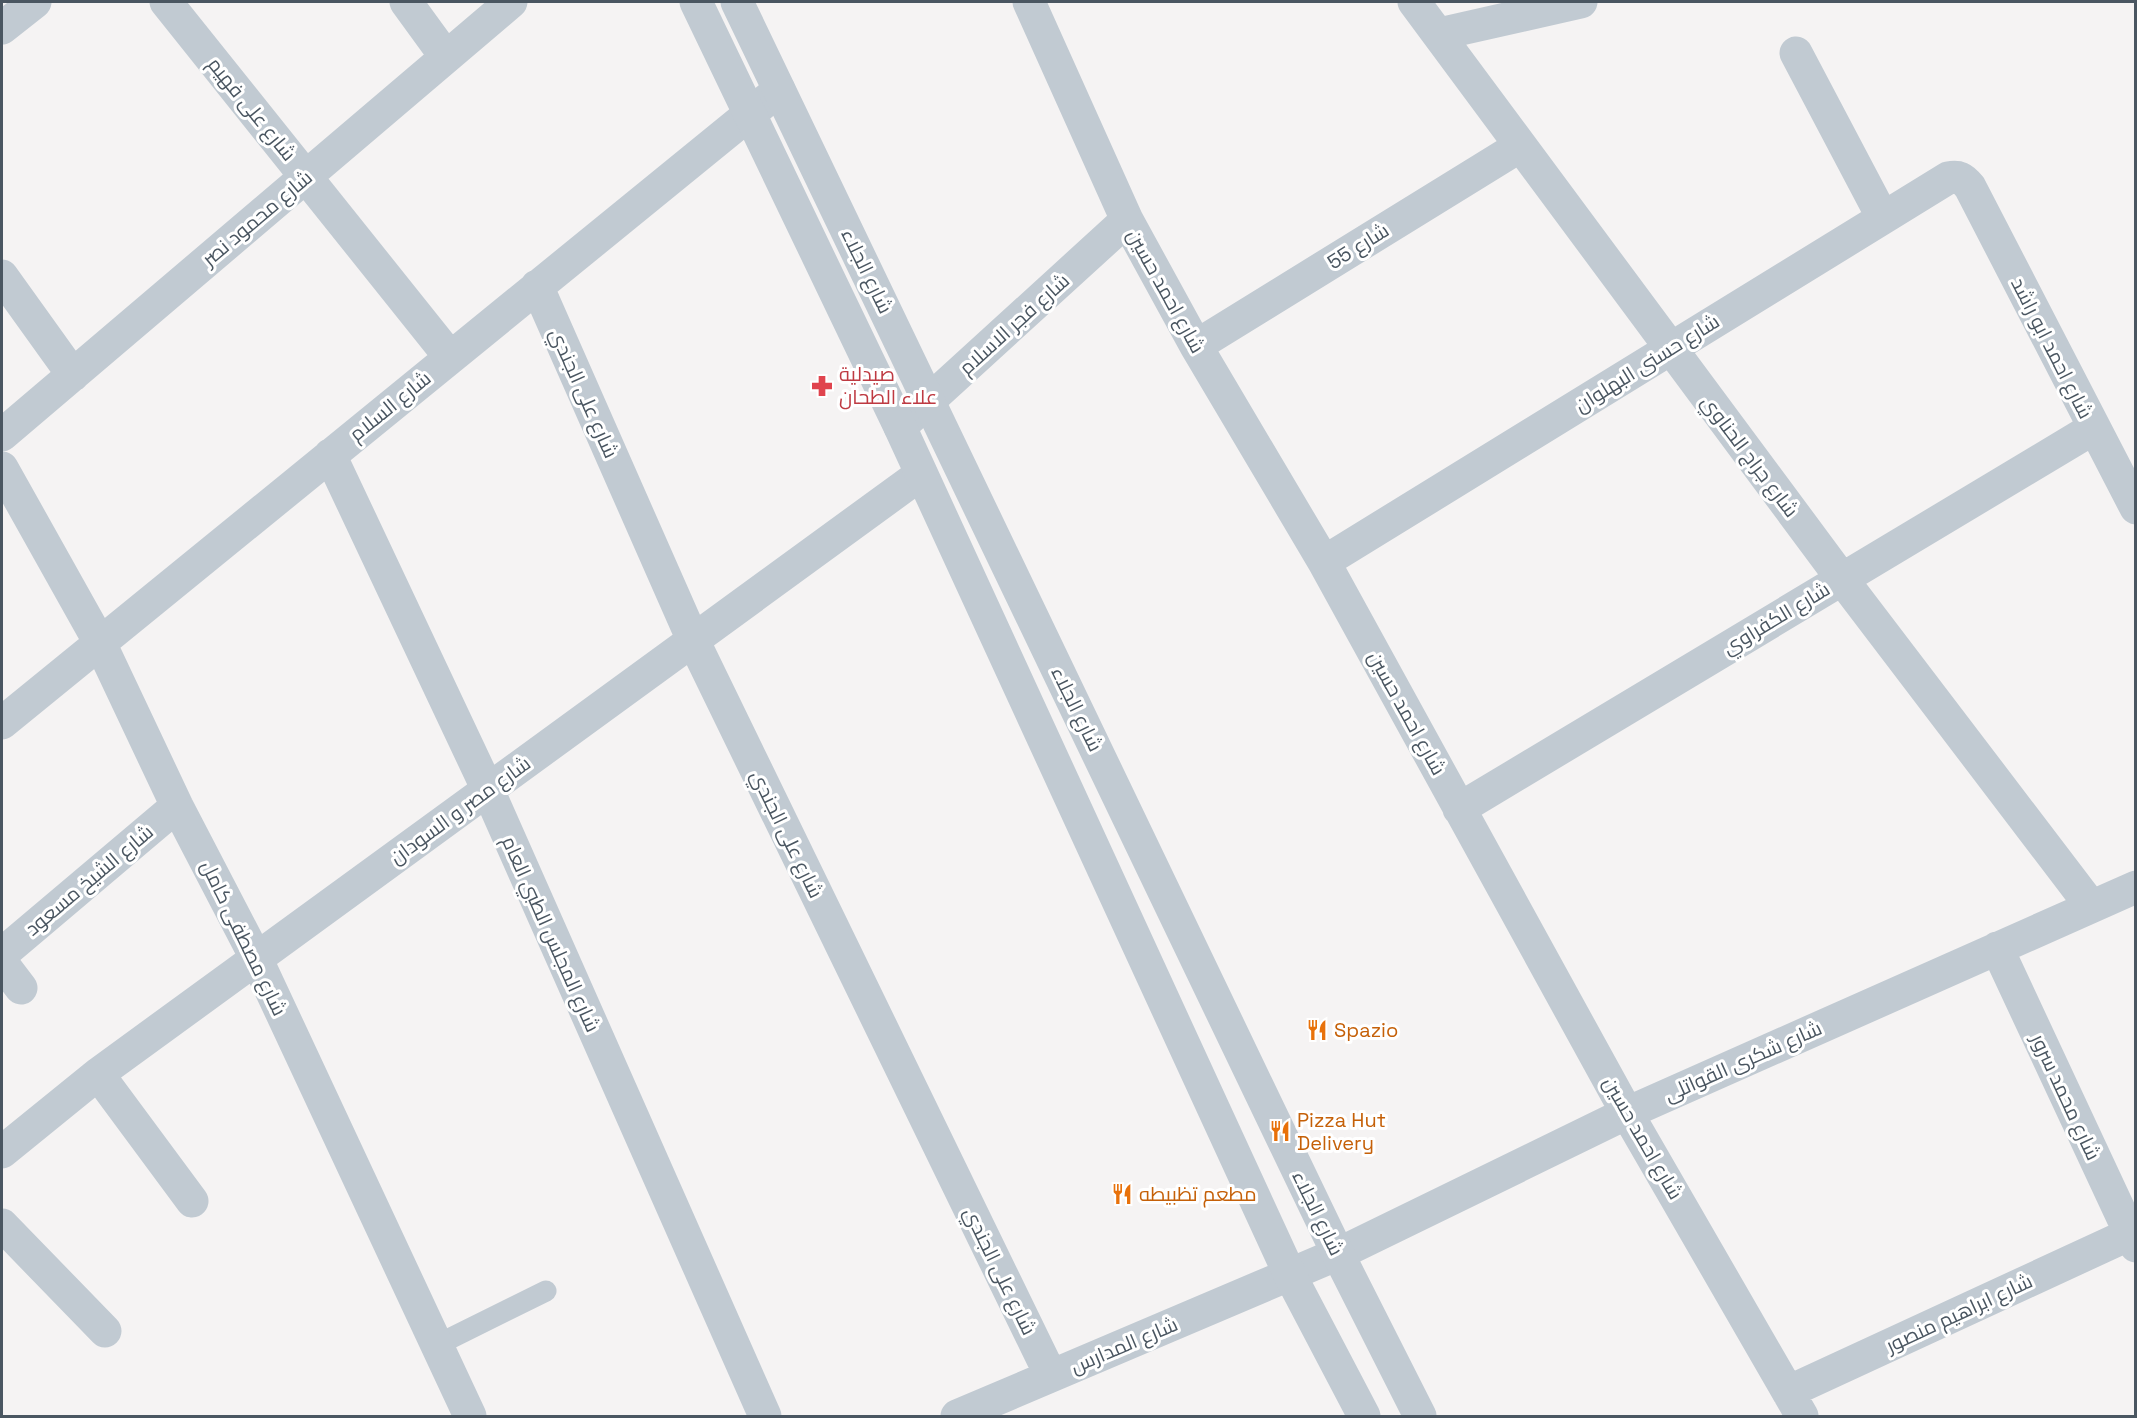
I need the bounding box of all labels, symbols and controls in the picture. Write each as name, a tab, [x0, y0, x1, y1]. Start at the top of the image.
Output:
street label: شارع على فهيم	[201, 52, 302, 167]
street label: شارع محمود نصر	[196, 164, 318, 273]
street label: شارع 55	[1322, 217, 1394, 276]
street label: شارع الجلاء	[834, 224, 899, 318]
street label: شارع احمد حسين	[1120, 224, 1211, 358]
street label: شارع فجر الاسلام	[953, 268, 1075, 381]
street label: شارع احمد ابو راشد	[2004, 273, 2099, 423]
street label: شارع حسنى البهلوان	[1570, 308, 1725, 419]
street label: شارع على الجندي	[541, 324, 624, 463]
place label: صيدلية علاء الطحان	[839, 361, 937, 410]
street label: شارع السلام	[344, 365, 437, 448]
pharmacy icon: صيدلية علاء الطحان	[810, 374, 834, 398]
street label: شارع جراج الحناوي	[1693, 390, 1805, 524]
street label: شارع الكفراوي	[1717, 576, 1836, 663]
street label: شارع احمد حسين	[1361, 646, 1452, 780]
street label: شارع الجلاء	[1044, 662, 1109, 756]
street label: شارع مصر و السودان	[384, 750, 536, 871]
street label: شارع على الجندي	[742, 766, 829, 904]
street label: شارع الشيخ مسعود	[20, 819, 159, 942]
street label: شارع المجلس الطبي العام	[493, 832, 606, 1037]
street label: شارع مصطفى كامل	[194, 856, 293, 1020]
street label: شارع شكرى القواتلى	[1660, 1015, 1826, 1108]
place label: Spazio	[1334, 1017, 1398, 1043]
restaurant icon: Spazio	[1305, 1018, 1329, 1042]
street label: شارع محمد سرور	[2024, 1029, 2107, 1165]
street label: شارع احمد حسين	[1596, 1072, 1689, 1205]
place label: Pizza Hut Delivery	[1297, 1107, 1386, 1156]
restaurant icon: Pizza Hut Delivery	[1268, 1119, 1292, 1143]
street label: شارع الجلاء	[1285, 1166, 1350, 1260]
place label: مطعم تظبيطه	[1139, 1181, 1256, 1208]
restaurant icon: مطعم تظبيطه	[1110, 1182, 1134, 1206]
street label: شارع على الجندي	[955, 1203, 1042, 1341]
street label: شارع ابراهيم منصور	[1881, 1268, 2037, 1360]
street label: شارع المدارس	[1067, 1311, 1182, 1380]

